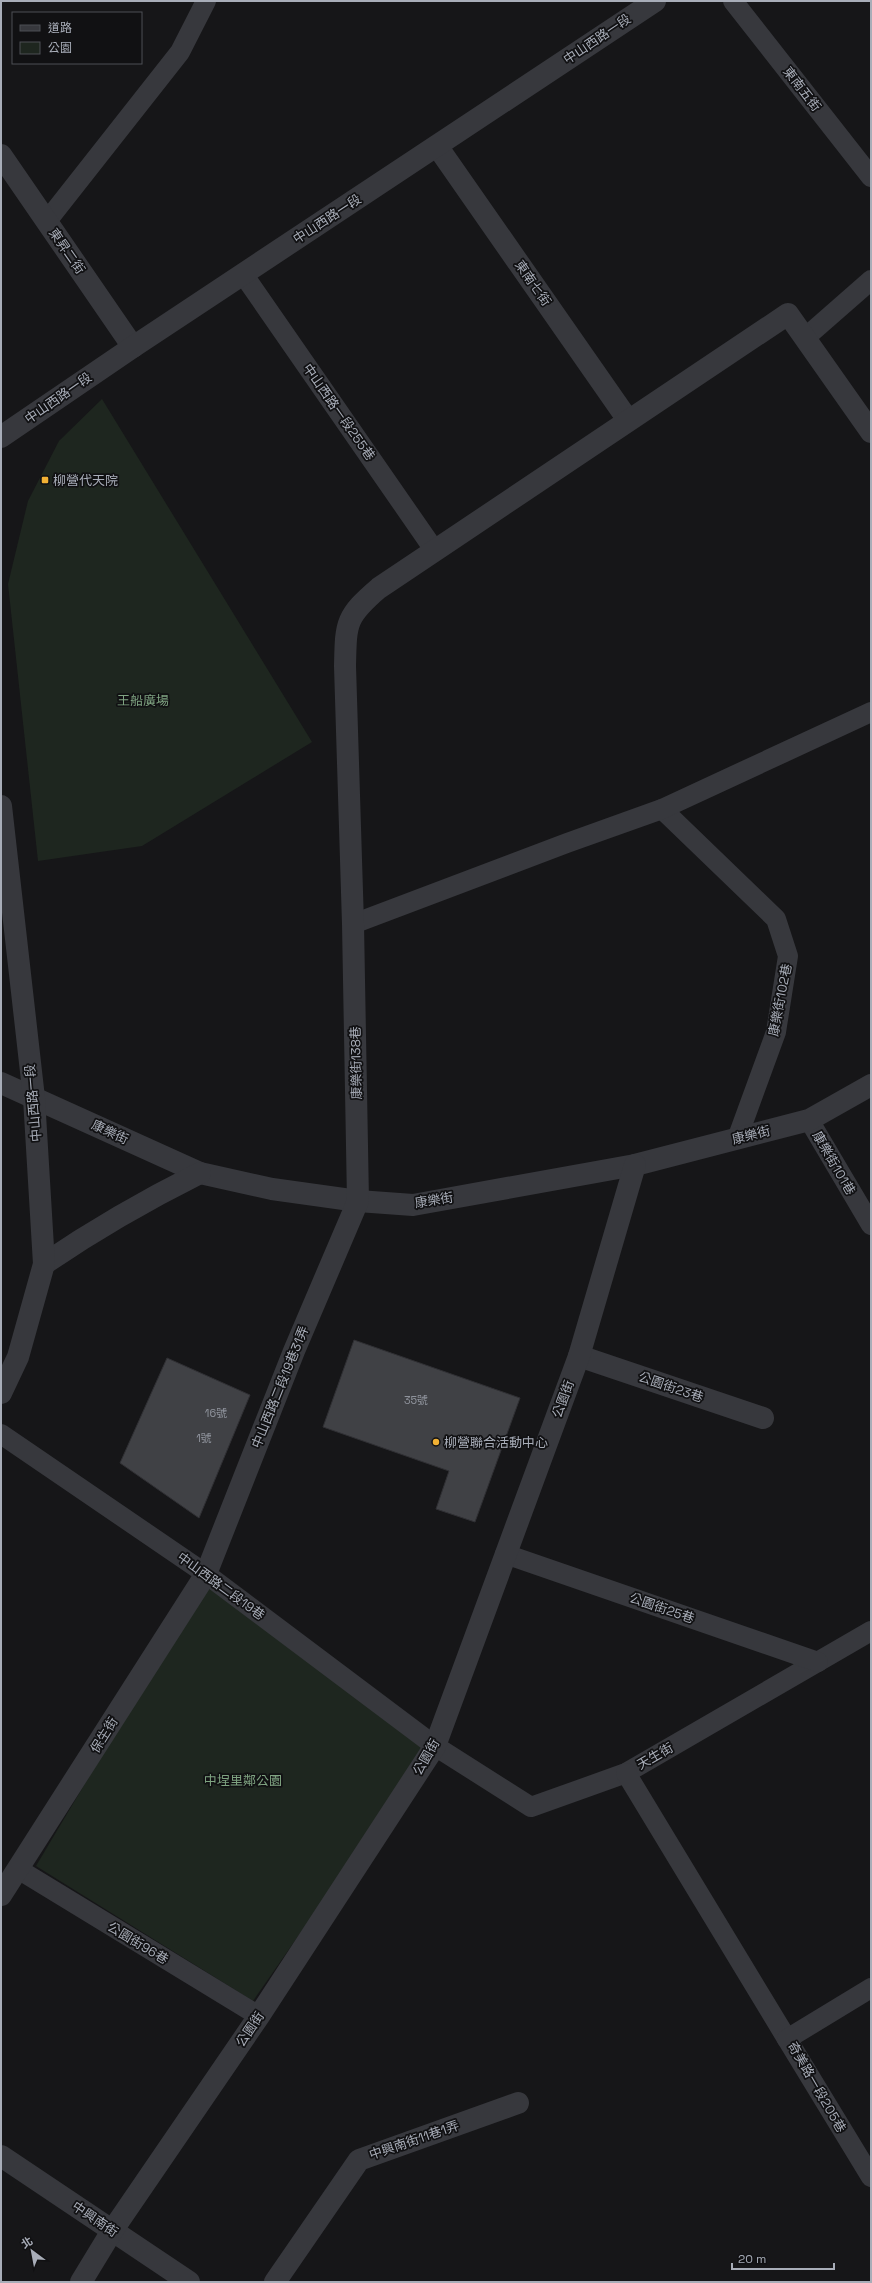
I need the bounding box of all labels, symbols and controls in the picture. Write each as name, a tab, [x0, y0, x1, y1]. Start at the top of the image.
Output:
street label: 中山西路一段	[560, 10, 634, 68]
legend	[12, 12, 142, 64]
text: 道路	[48, 20, 72, 36]
text: 公園	[48, 40, 72, 56]
street label: 東南五街	[779, 63, 825, 115]
street label: 中山西路一段	[290, 191, 364, 247]
street label: 東昇二街	[45, 225, 89, 277]
street label: 東南七街	[511, 257, 555, 309]
street label: 中山西路一段255巷	[299, 360, 379, 464]
street label: 中山西路一段	[21, 369, 95, 427]
place label: 柳營代天院	[53, 472, 118, 489]
marker: 柳營代天院	[40, 475, 50, 485]
park label: 王船廣場	[117, 692, 169, 709]
street label: 康樂街102巷	[765, 962, 795, 1038]
street label: 康樂街138巷	[347, 1026, 365, 1100]
street label: 中山西路一段	[21, 1063, 45, 1143]
street label: 康樂街	[89, 1116, 131, 1148]
street label: 康樂街	[730, 1122, 772, 1148]
street label: 康樂街101巷	[809, 1128, 859, 1198]
street label: 康樂街	[413, 1189, 455, 1211]
street label: 中山西路二段19巷31弄	[248, 1323, 312, 1451]
street label: 公園街23巷	[636, 1368, 706, 1406]
street label: 公園街	[548, 1378, 578, 1420]
house number: 35號	[404, 1393, 428, 1407]
house number: 16號	[205, 1406, 227, 1420]
house number: 1號	[196, 1431, 212, 1445]
place label: 柳營聯合活動中心	[444, 1434, 548, 1451]
marker: 柳營聯合活動中心	[431, 1437, 441, 1447]
street label: 中山西路二段19巷	[174, 1548, 268, 1624]
street label: 公園街25巷	[627, 1589, 697, 1627]
street label: 保生街	[86, 1714, 122, 1756]
street label: 公園街	[409, 1736, 443, 1778]
street label: 天生街	[634, 1739, 676, 1773]
park label: 中埕里鄰公園	[204, 1772, 282, 1789]
street label: 公園街96巷	[105, 1918, 171, 1968]
street label: 公園街	[232, 2008, 268, 2050]
street label: 奇美路一段205巷	[784, 2039, 850, 2135]
street label: 中興南街11巷1弄	[367, 2117, 461, 2163]
street label: 中興南街	[69, 2197, 121, 2241]
north arrow	[12, 2231, 52, 2271]
text: 北	[18, 2234, 35, 2251]
scale bar	[732, 2245, 834, 2271]
text: 20 m	[738, 2251, 766, 2267]

